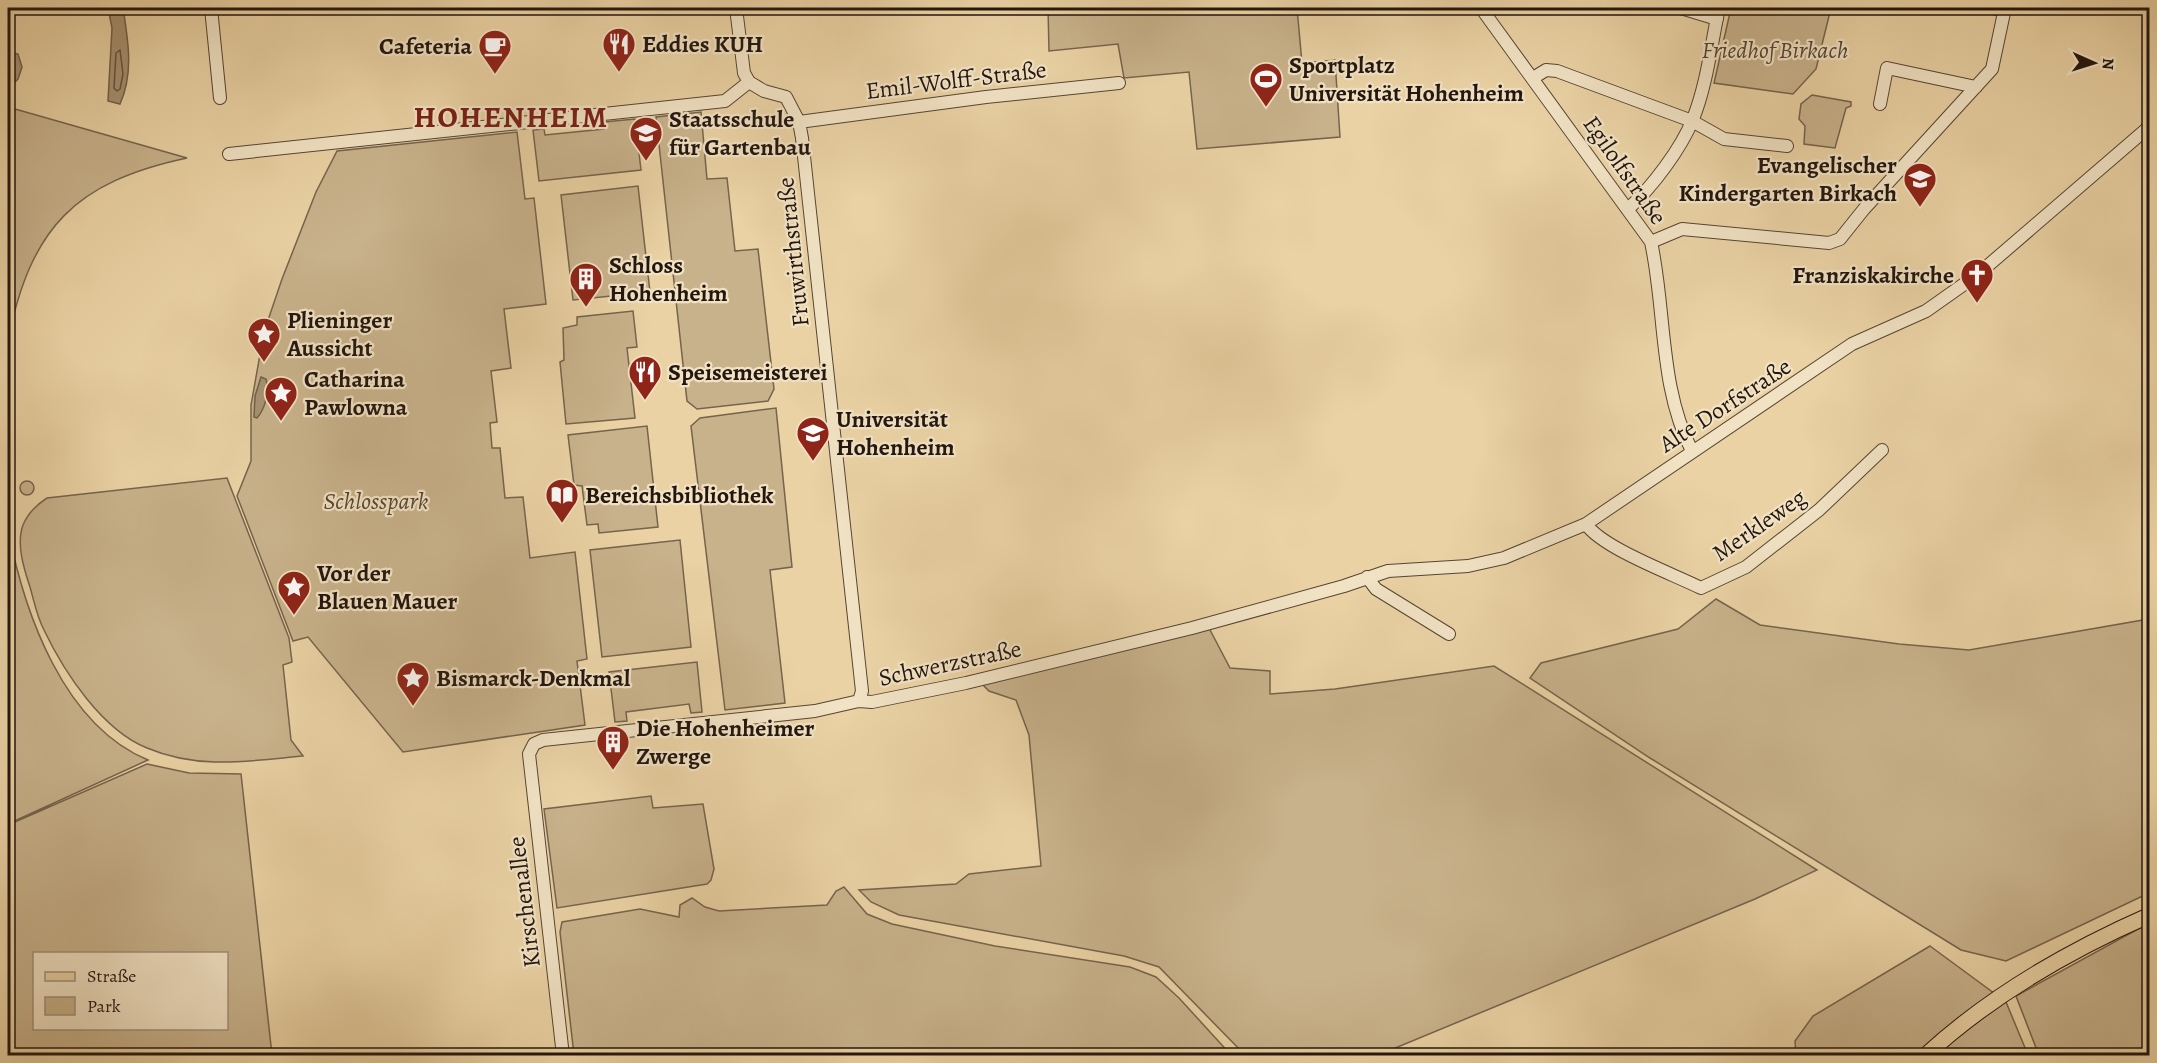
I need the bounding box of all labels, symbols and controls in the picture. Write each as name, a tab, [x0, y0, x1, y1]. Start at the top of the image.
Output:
restaurant icon: Eddies KUH	[601, 26, 637, 73]
cafe icon: Cafeteria	[477, 28, 513, 75]
place label: Eddies KUH	[642, 28, 763, 60]
place label: Cafeteria	[379, 30, 472, 62]
north arrow	[2064, 33, 2124, 93]
park label: Friedhof Birkach	[1702, 34, 1848, 66]
place label: Sportplatz Universität Hohenheim	[1289, 49, 1524, 109]
street label: Emil-Wolff-Straße	[864, 53, 1048, 107]
text: N	[2097, 57, 2119, 70]
sports icon: Sportplatz Universität Hohenheim	[1248, 61, 1284, 108]
district label: HOHENHEIM	[414, 97, 608, 137]
place label: Staatsschule für Gartenbau	[669, 103, 812, 163]
street label: Egilolfstraße	[1576, 109, 1674, 231]
school or university icon: Staatsschule für Gartenbau	[628, 115, 664, 162]
place label: Evangelischer Kindergarten Birkach	[1678, 149, 1897, 209]
school or university icon: Evangelischer Kindergarten Birkach	[1902, 161, 1938, 208]
street label: Fruwirthstraße	[769, 176, 817, 328]
place label: Schloss Hohenheim	[609, 249, 728, 309]
church icon: Franziskakirche	[1959, 257, 1995, 304]
place label: Franziskakirche	[1792, 259, 1954, 291]
building icon: Schloss Hohenheim	[568, 261, 604, 308]
place label: Plieninger Aussicht	[286, 304, 392, 364]
place icon: Plieninger Aussicht	[246, 316, 282, 363]
street label: Alte Dorfstraße	[1652, 350, 1797, 460]
restaurant icon: Speisemeisterei	[627, 354, 663, 401]
place label: Speisemeisterei	[668, 356, 828, 388]
place label: Catharina Pawlowna	[304, 363, 408, 423]
place icon: Catharina Pawlowna	[263, 375, 299, 422]
place label: Universität Hohenheim	[836, 403, 955, 463]
school or university icon: Universität Hohenheim	[795, 415, 831, 462]
library icon: Bereichsbibliothek	[544, 477, 580, 524]
place label: Bereichsbibliothek	[585, 479, 774, 511]
street label: Merkleweg	[1706, 481, 1812, 569]
park label: Schlosspark	[324, 485, 429, 517]
place label: Vor der Blauen Mauer	[316, 557, 458, 617]
place icon: Vor der Blauen Mauer	[276, 569, 312, 616]
street label: Schwerzstraße	[876, 632, 1024, 694]
place icon: Bismarck-Denkmal	[395, 660, 431, 707]
place label: Bismarck-Denkmal	[436, 662, 631, 694]
place label: Die Hohenheimer Zwerge	[636, 712, 815, 772]
building icon: Die Hohenheimer Zwerge	[595, 724, 631, 771]
street label: Kirschenallee	[500, 835, 548, 969]
legend	[33, 952, 228, 1030]
text: Straße	[87, 964, 136, 988]
text: Park	[87, 994, 121, 1018]

